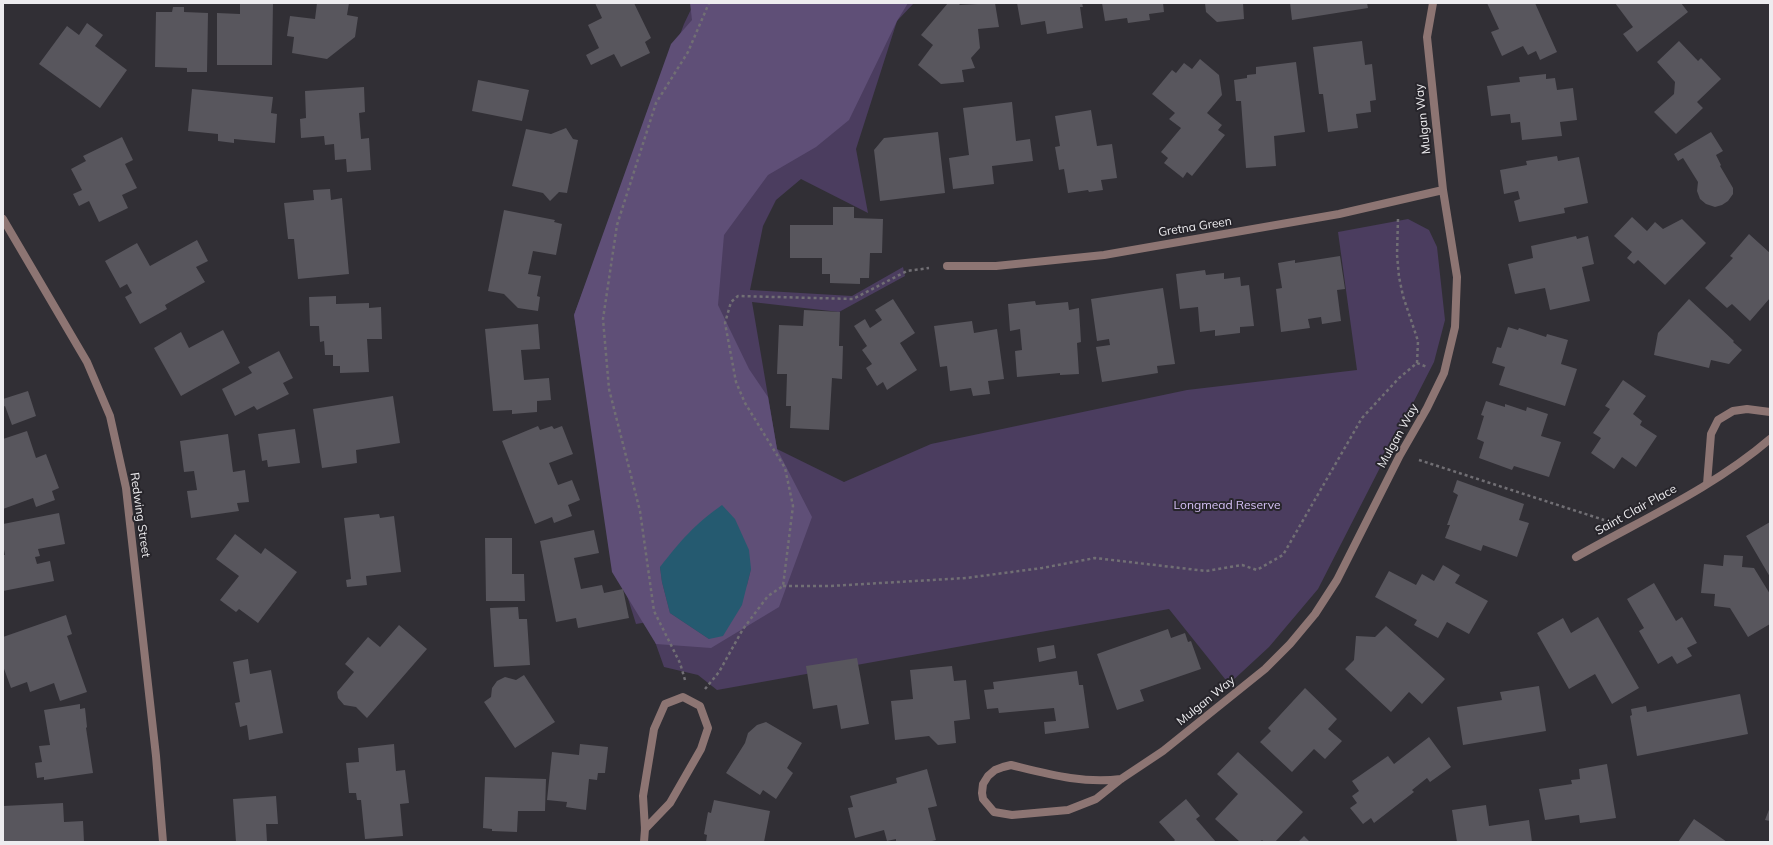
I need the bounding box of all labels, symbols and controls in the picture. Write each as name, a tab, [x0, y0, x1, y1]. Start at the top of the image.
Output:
street label: Mulgan Way	[1412, 83, 1434, 155]
street label: Gretna Green	[1157, 214, 1233, 240]
street label: Mulgan Way	[1375, 402, 1421, 470]
street label: Redwing Street	[127, 472, 153, 558]
street label: Saint Clair Place	[1593, 482, 1679, 538]
park label: Longmead Reserve	[1174, 498, 1280, 512]
street label: Mulgan Way	[1174, 673, 1238, 729]

